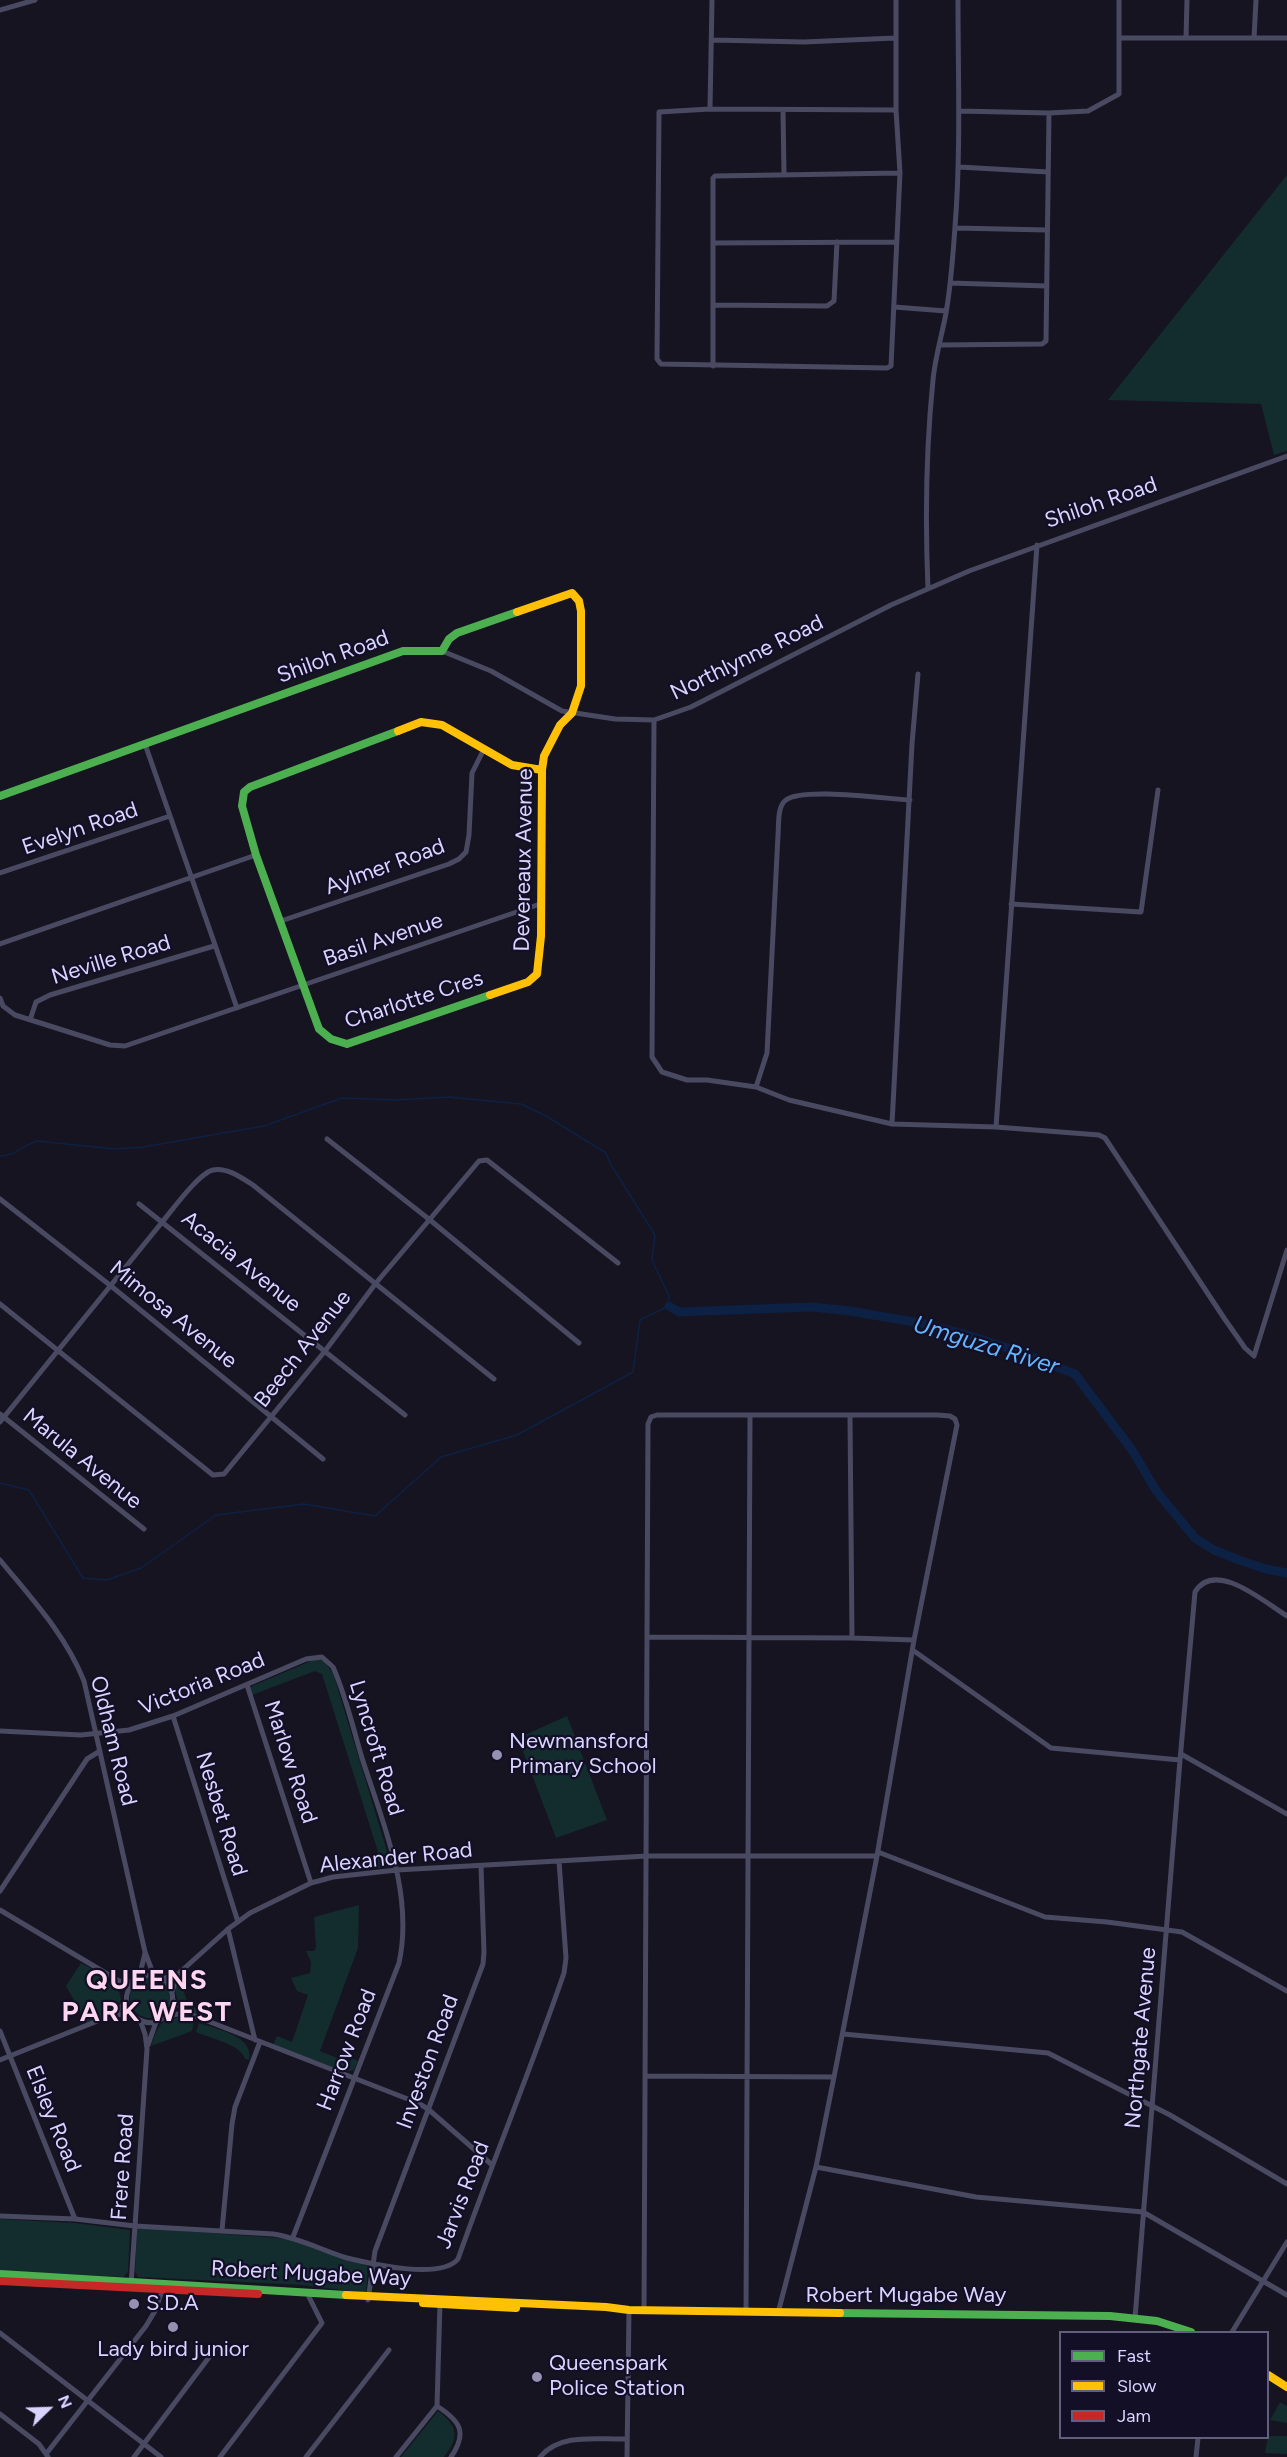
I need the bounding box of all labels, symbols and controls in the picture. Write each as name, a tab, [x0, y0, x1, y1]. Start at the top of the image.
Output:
street label: Shiloh Road	[1041, 471, 1161, 535]
street label: Northlynne Road	[666, 610, 828, 706]
street label: Shiloh Road	[274, 625, 392, 689]
street label: Devereaux Avenue	[509, 768, 539, 952]
street label: Evelyn Road	[19, 797, 141, 861]
street label: Aylmer Road	[322, 833, 448, 901]
street label: Basil Avenue	[320, 907, 446, 973]
street label: Neville Road	[48, 929, 174, 991]
street label: Charlotte Cres	[341, 965, 487, 1035]
street label: Acacia Avenue	[176, 1206, 306, 1318]
street label: Mimosa Avenue	[104, 1255, 242, 1375]
street label: Beech Avenue	[249, 1285, 357, 1413]
water label: Umguza River	[910, 1310, 1062, 1382]
street label: Marula Avenue	[17, 1403, 147, 1515]
street label: Victoria Road	[135, 1647, 269, 1721]
street label: Oldham Road	[84, 1673, 142, 1809]
street label: Lyncroft Road	[343, 1677, 409, 1819]
street label: Marlow Road	[258, 1697, 322, 1827]
place label: Newmansford Primary School	[509, 1729, 657, 1780]
marker: Newmansford Primary School	[490, 1748, 504, 1762]
street label: Nesbet Road	[190, 1749, 252, 1879]
street label: Alexander Road	[318, 1837, 474, 1879]
street label: Northgate Avenue	[1120, 1946, 1162, 2130]
district label: QUEENS PARK WEST	[61, 1964, 233, 2030]
street label: Harrow Road	[312, 1985, 382, 2115]
street label: Investon Road	[392, 1991, 464, 2133]
street label: Elsley Road	[20, 2062, 86, 2176]
street label: Frere Road	[106, 2113, 140, 2221]
street label: Jarvis Road	[430, 2138, 496, 2252]
street label: Robert Mugabe Way	[210, 2256, 412, 2292]
street label: Robert Mugabe Way	[806, 2283, 1006, 2309]
place label: S.D.A	[146, 2291, 199, 2317]
marker: S.D.A	[127, 2297, 141, 2311]
marker: Lady bird junior	[166, 2320, 180, 2334]
legend	[1059, 2331, 1269, 2439]
place label: Lady bird junior	[97, 2337, 249, 2363]
text: Fast	[1117, 2345, 1151, 2367]
place label: Queenspark Police Station	[549, 2351, 685, 2402]
marker: Queenspark Police Station	[530, 2370, 544, 2384]
text: Slow	[1117, 2375, 1156, 2397]
north arrow	[18, 2379, 78, 2439]
text: N	[54, 2392, 76, 2411]
text: Jam	[1117, 2405, 1151, 2427]

